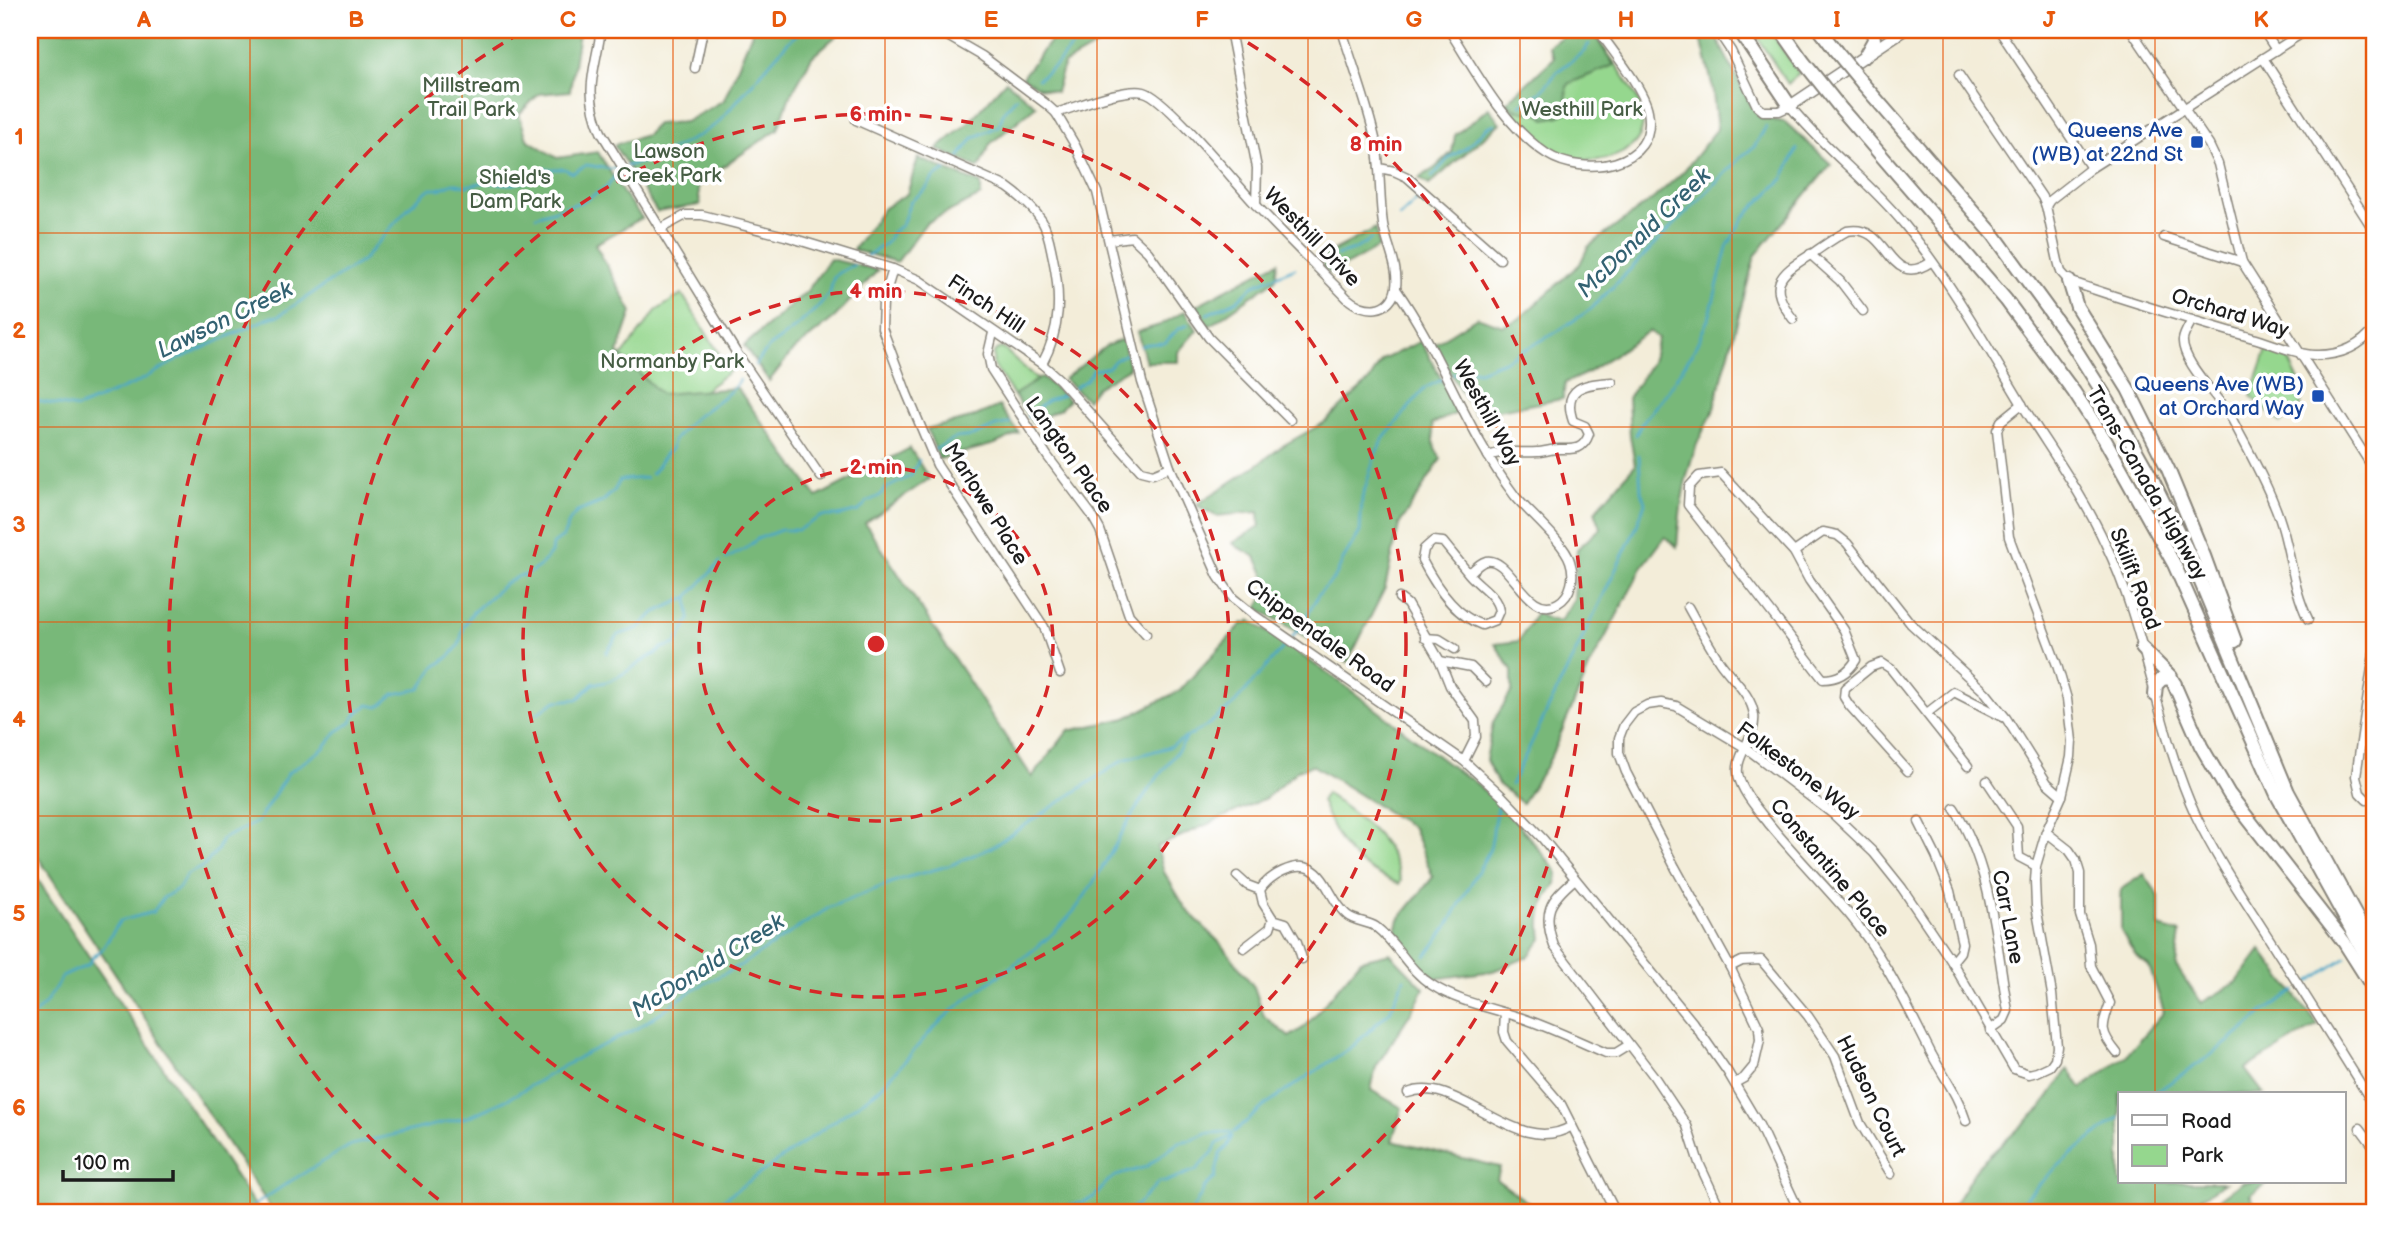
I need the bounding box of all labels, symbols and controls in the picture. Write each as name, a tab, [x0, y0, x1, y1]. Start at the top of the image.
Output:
text: A	[136, 6, 152, 34]
text: B	[348, 6, 364, 34]
text: C	[560, 6, 576, 34]
text: D	[771, 6, 787, 34]
text: E	[984, 6, 999, 34]
text: F	[1195, 6, 1209, 34]
text: G	[1406, 6, 1423, 34]
text: H	[1617, 6, 1635, 34]
text: I	[1833, 6, 1841, 34]
text: J	[2043, 6, 2056, 34]
text: K	[2253, 6, 2269, 34]
park label: Millstream Trail Park	[422, 73, 520, 122]
park label: Westhill Park	[1522, 97, 1643, 122]
text: 6 min	[849, 102, 903, 127]
place label: Queens Ave (WB) at 22nd St	[2031, 118, 2184, 167]
text: 1	[14, 123, 24, 151]
text: 8 min	[1349, 132, 1403, 157]
marker: Queens Ave (WB) at 22nd St	[2189, 134, 2205, 150]
park label: Lawson Creek Park	[616, 139, 722, 188]
water label: McDonald Creek	[1571, 162, 1717, 304]
park label: Shield's Dam Park	[469, 165, 562, 214]
street label: Westhill Drive	[1258, 182, 1366, 292]
street label: Finch Hill	[943, 269, 1029, 339]
water label: Lawson Creek	[153, 275, 298, 365]
text: 4 min	[850, 279, 902, 304]
street label: Orchard Way	[2168, 283, 2292, 343]
text: 2	[12, 317, 26, 345]
park label: Normanby Park	[600, 349, 745, 374]
street label: Westhill Way	[1448, 356, 1527, 471]
place label: Queens Ave (WB) at Orchard Way	[2134, 372, 2304, 421]
street label: Trans-Canada Highway	[2081, 382, 2213, 585]
marker: Queens Ave (WB) at Orchard Way	[2310, 388, 2326, 404]
street label: Langton Place	[1020, 392, 1118, 518]
street label: Marlowe Place	[938, 438, 1034, 570]
text: 2 min	[849, 455, 903, 480]
text: 3	[12, 511, 26, 539]
street label: Skilift Road	[2104, 525, 2166, 633]
street label: Chippendale Road	[1241, 574, 1399, 698]
centre of rings	[864, 632, 888, 656]
text: 4	[12, 706, 26, 734]
street label: Folkestone Way	[1732, 717, 1865, 826]
street label: Constantine Place	[1765, 794, 1895, 942]
street label: Carr Lane	[1987, 868, 2029, 966]
text: 5	[12, 900, 26, 928]
water label: McDonald Creek	[626, 907, 790, 1024]
street label: Hudson Court	[1831, 1031, 1911, 1161]
legend	[2118, 1092, 2346, 1184]
text: 6	[12, 1094, 26, 1122]
text: Road	[2181, 1109, 2232, 1134]
scale bar	[63, 1138, 173, 1182]
text: Park	[2181, 1143, 2224, 1168]
text: 100 m	[74, 1151, 130, 1176]

